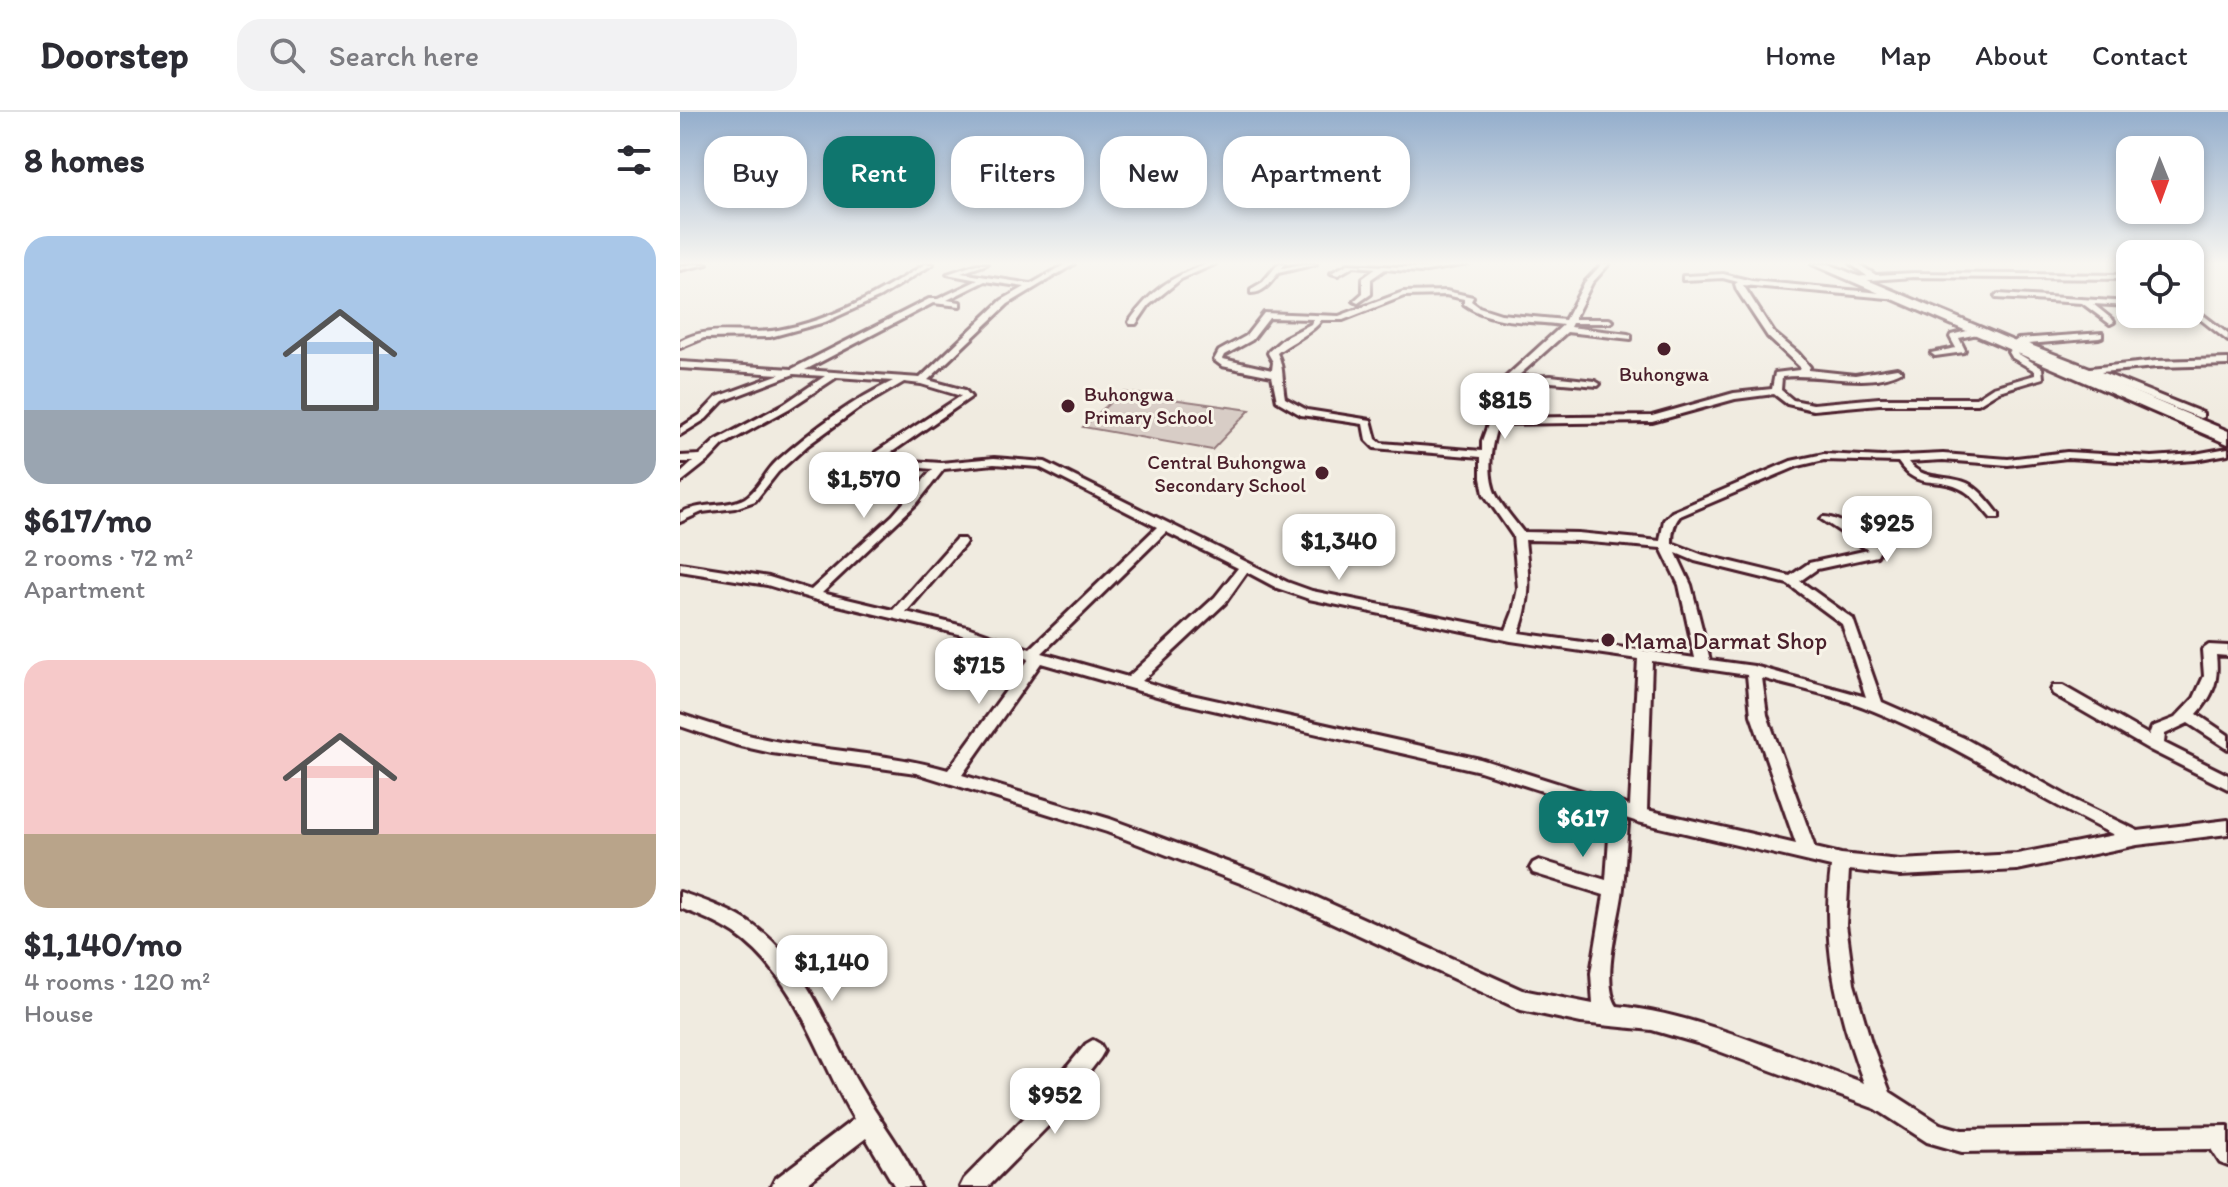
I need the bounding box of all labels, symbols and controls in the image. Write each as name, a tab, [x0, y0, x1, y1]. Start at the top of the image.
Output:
search box	[237, 19, 797, 91]
text: Doorstep	[40, 32, 189, 78]
icon: search	[265, 33, 309, 77]
text: Search here	[329, 37, 479, 74]
text: Home	[1765, 38, 1836, 72]
text: Map	[1880, 38, 1931, 72]
text: About	[1975, 38, 2048, 72]
text: Contact	[2092, 38, 2188, 72]
chip: Buy	[704, 136, 807, 208]
chip: Rent	[823, 136, 935, 208]
chip: Filters	[951, 136, 1084, 208]
chip: New	[1100, 136, 1207, 208]
chip: Apartment	[1223, 136, 1410, 208]
north arrow	[2116, 136, 2204, 224]
map controls	[2116, 136, 2204, 328]
icon: filters	[612, 138, 656, 182]
text: 8 homes	[24, 140, 145, 181]
button: locate	[2116, 240, 2204, 328]
icon: home	[268, 288, 412, 432]
marker: Buhongwa	[1655, 340, 1673, 358]
place label: Buhongwa	[1619, 362, 1710, 386]
pin: $815	[1458, 373, 1552, 441]
place label: Buhongwa Primary School	[1084, 382, 1214, 429]
text: $815	[1478, 383, 1532, 415]
marker: Buhongwa Primary School	[1059, 397, 1077, 415]
place label: Central Buhongwa Secondary School	[1147, 450, 1306, 497]
pin: $1,570	[799, 452, 929, 520]
text: $1,570	[827, 462, 901, 494]
marker: Central Buhongwa Secondary School	[1313, 464, 1331, 482]
pin: $925	[1840, 496, 1934, 564]
text: $617/mo	[24, 500, 152, 541]
text: $925	[1860, 506, 1914, 538]
pin: $1,340	[1274, 514, 1404, 582]
text: $1,340	[1300, 524, 1378, 556]
text: 2 rooms · 72 m²	[24, 541, 193, 573]
text: Apartment	[24, 573, 145, 605]
place label: Mama Darmat Shop	[1624, 626, 1827, 655]
marker: Mama Darmat Shop	[1599, 631, 1617, 649]
pin: $715	[932, 638, 1026, 706]
text: $715	[953, 648, 1005, 680]
icon: home	[268, 712, 412, 856]
pin: $617	[1536, 791, 1630, 859]
text: $617	[1557, 801, 1609, 833]
text: $1,140/mo	[24, 924, 182, 965]
pin: $1,140	[767, 935, 897, 1003]
text: $1,140	[794, 945, 870, 977]
text: 4 rooms · 120 m²	[24, 965, 210, 997]
text: House	[24, 997, 94, 1029]
pin: $952	[1008, 1068, 1102, 1136]
text: $952	[1028, 1078, 1082, 1110]

